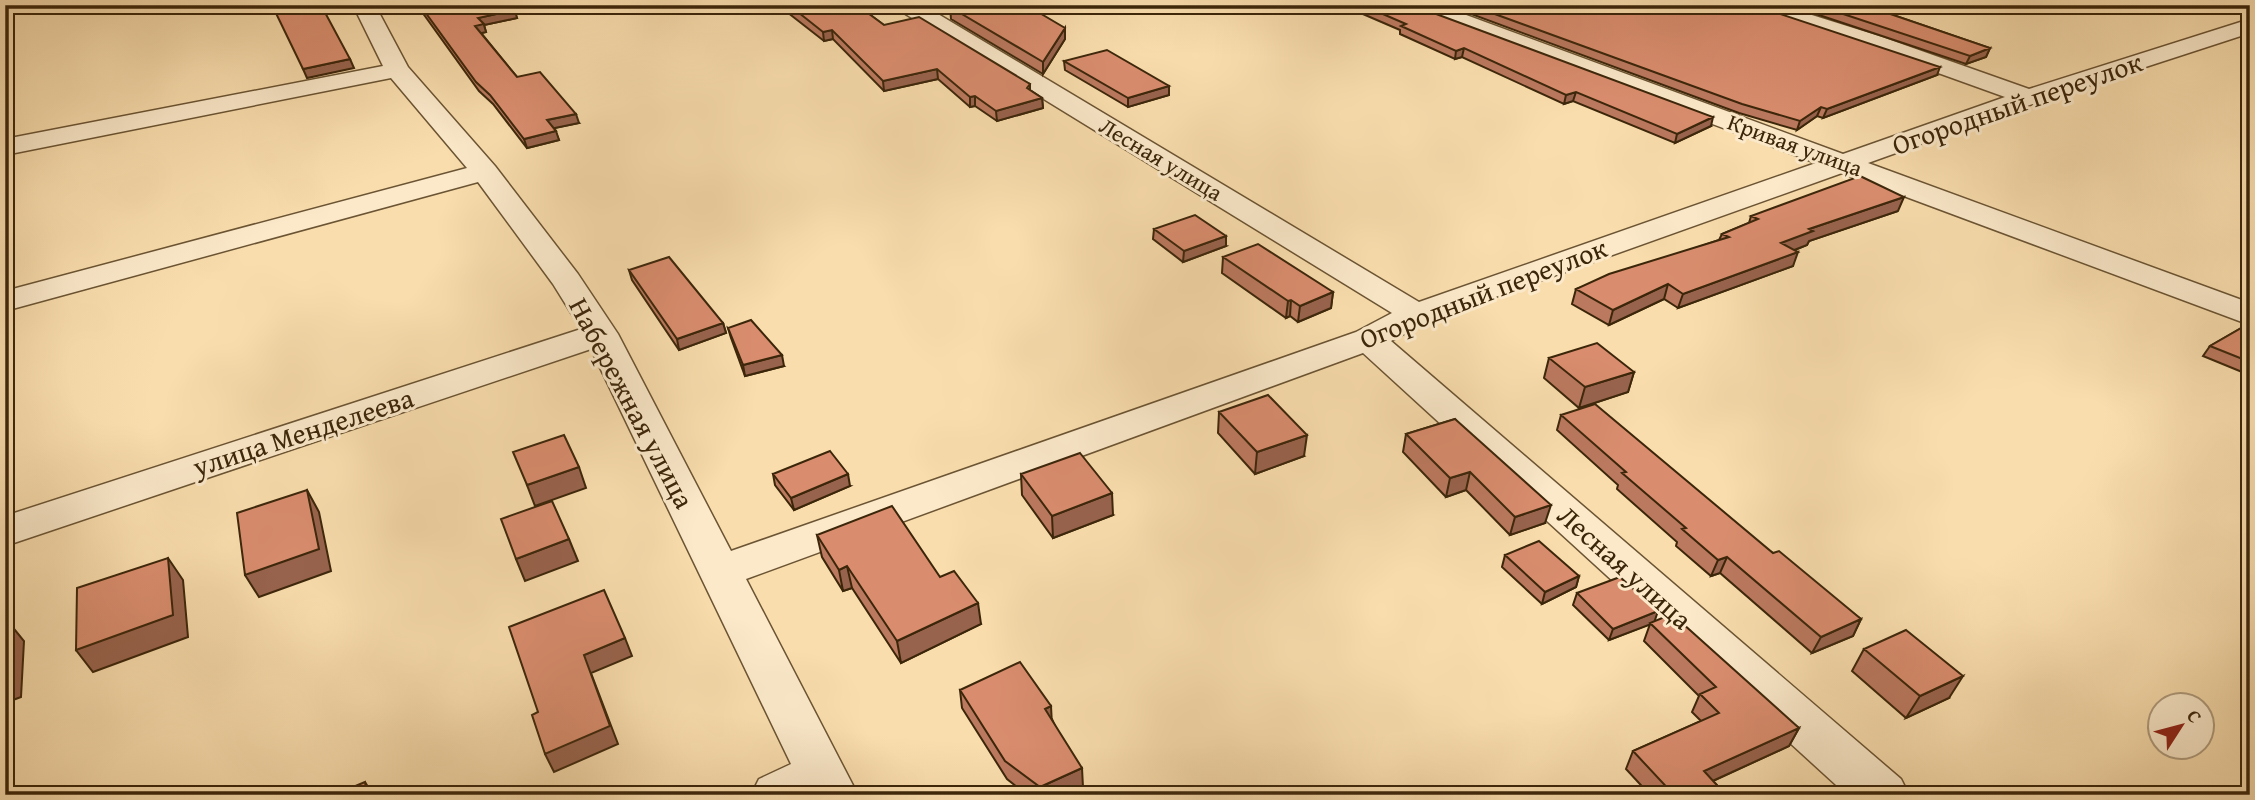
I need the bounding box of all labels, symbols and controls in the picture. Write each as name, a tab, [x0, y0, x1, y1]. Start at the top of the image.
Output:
street label: Огородный переулок	[1886, 40, 2148, 165]
street label: Кривая улица	[1723, 105, 1867, 184]
street label: Лесная улица	[1093, 109, 1229, 208]
street label: Огородный переулок	[1353, 226, 1613, 359]
street label: Набережная улица	[559, 290, 706, 516]
street label: улица Менделеева	[186, 376, 419, 487]
street label: Лесная улица	[1549, 495, 1702, 639]
north arrow	[2146, 692, 2216, 762]
text: С	[2180, 703, 2209, 729]

